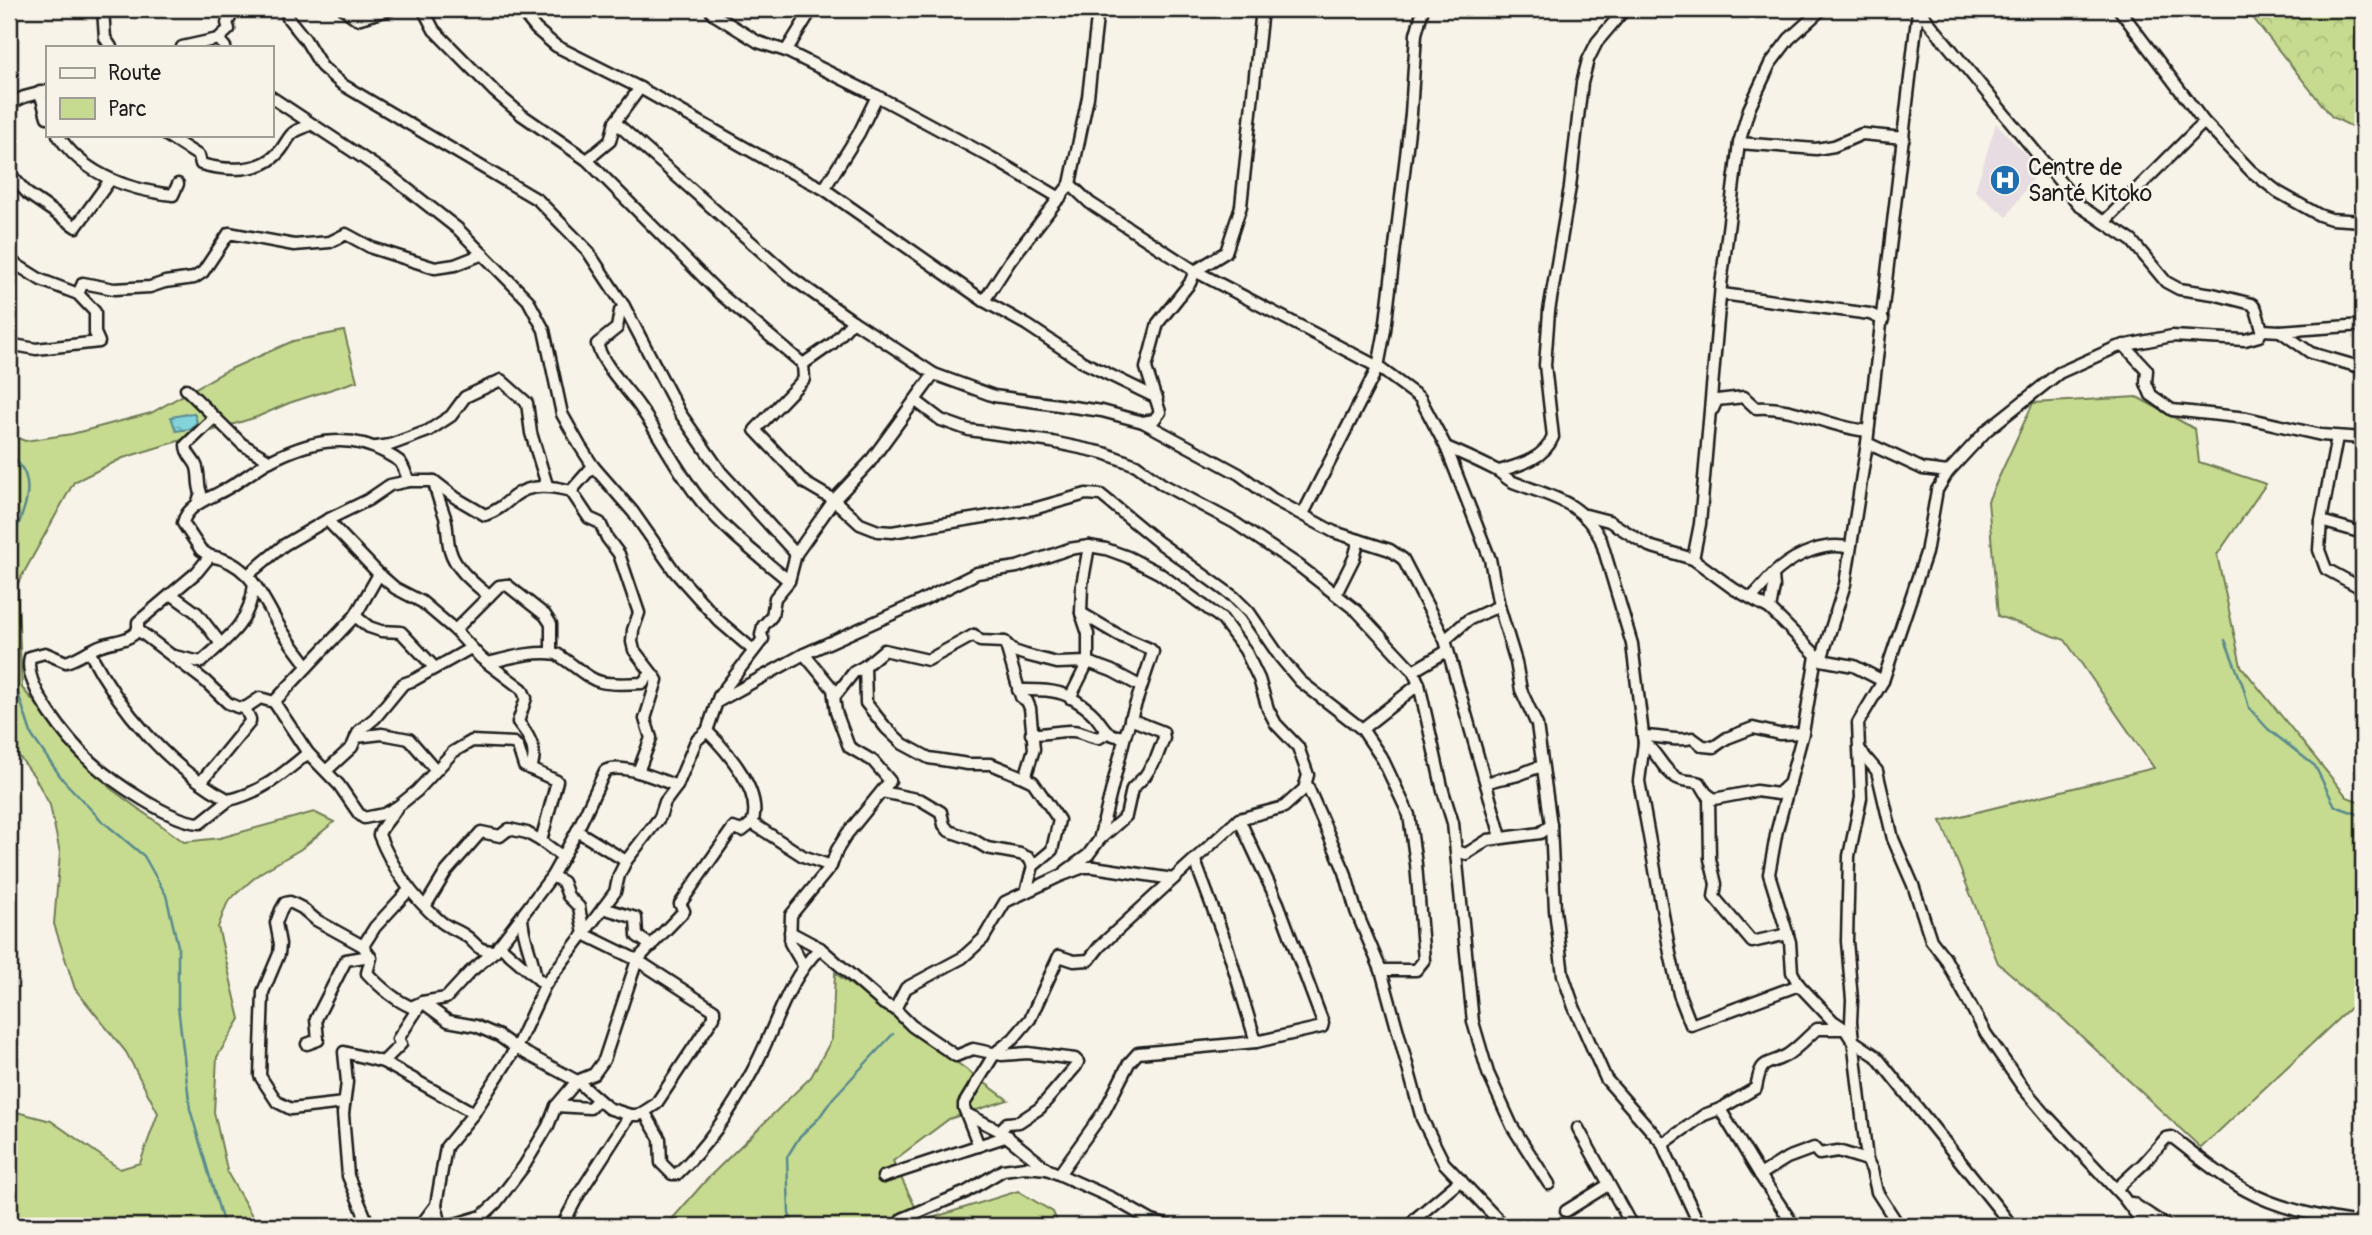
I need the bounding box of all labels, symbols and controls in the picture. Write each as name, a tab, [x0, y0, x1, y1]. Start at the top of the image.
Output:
legend	[46, 46, 273, 136]
text: Route	[108, 60, 161, 87]
text: Parc	[108, 96, 147, 123]
place label: Centre de Santé Kitoko	[2028, 153, 2152, 208]
hospital icon: Centre de Santé Kitoko	[1988, 163, 2022, 197]

